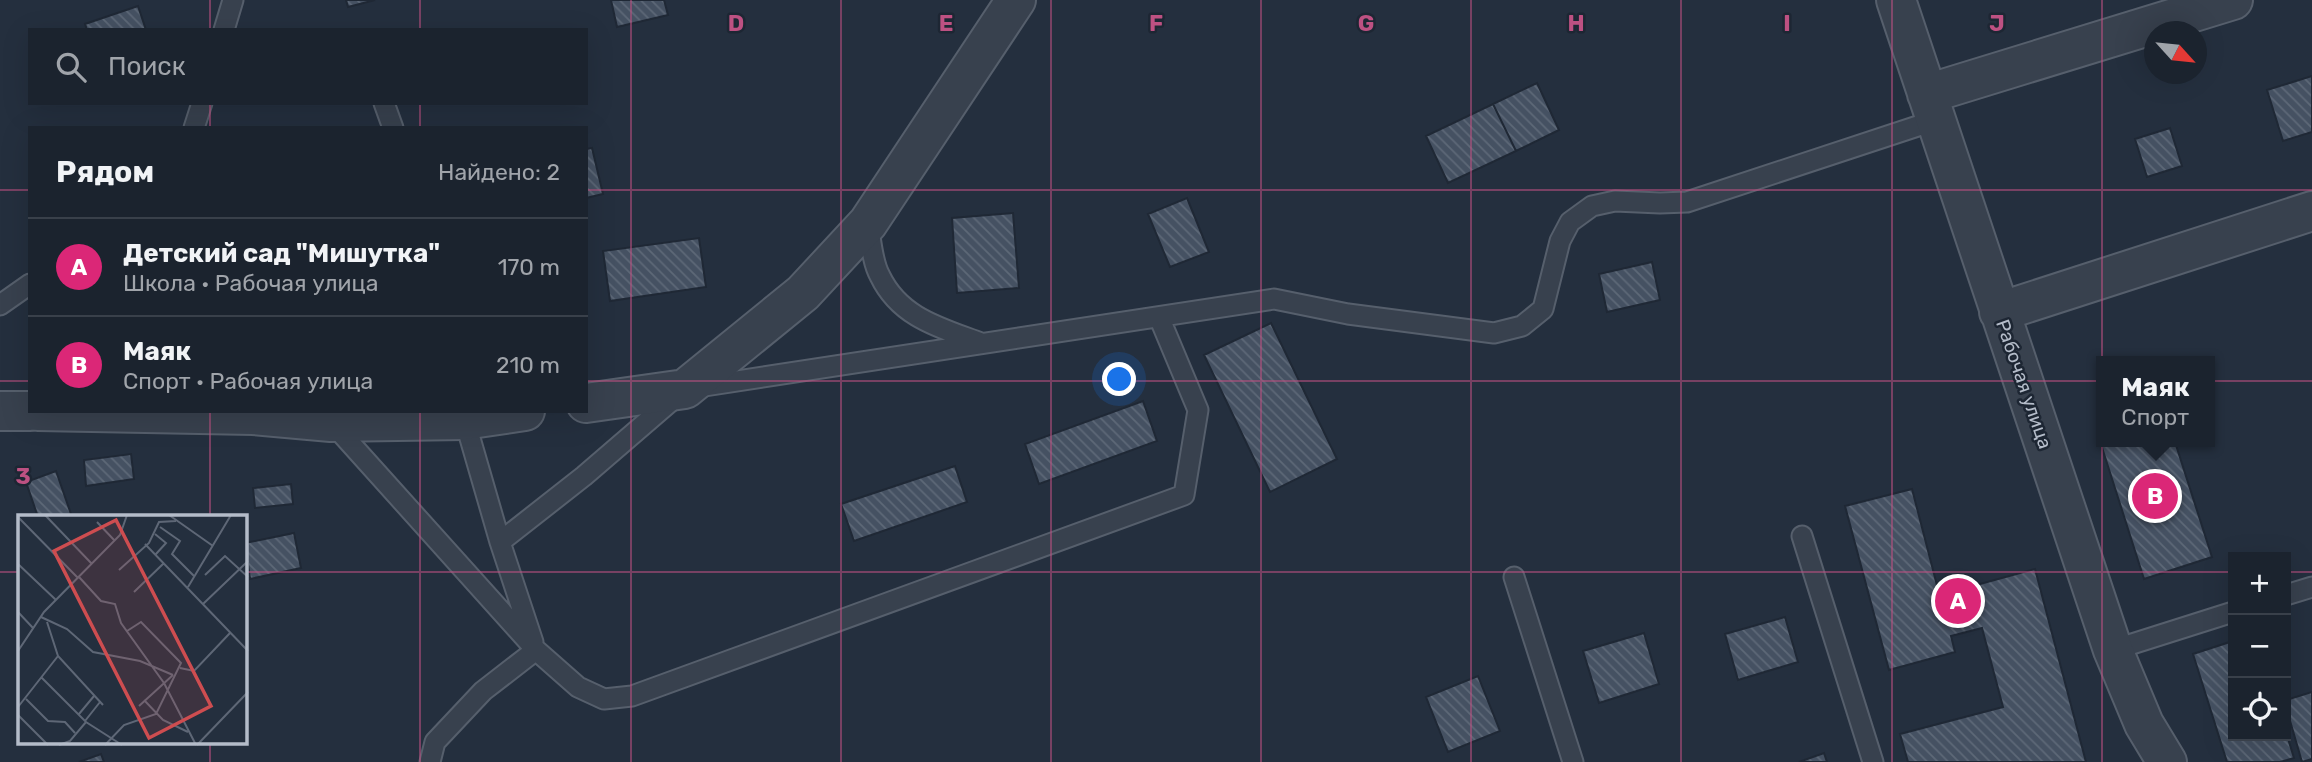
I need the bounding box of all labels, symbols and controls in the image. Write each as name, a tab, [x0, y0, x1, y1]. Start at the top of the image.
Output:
text: D	[728, 9, 744, 37]
text: E	[939, 9, 953, 37]
text: F	[1149, 9, 1163, 37]
text: G	[1358, 9, 1374, 37]
text: H	[1567, 9, 1585, 37]
text: I	[1783, 9, 1791, 37]
text: J	[1989, 9, 2005, 37]
north arrow	[2144, 21, 2207, 84]
search box	[28, 28, 588, 105]
icon: search	[52, 48, 90, 86]
text: Поиск	[108, 51, 186, 82]
text: Рядом	[56, 154, 154, 190]
text: Найдено: 2	[438, 158, 560, 186]
text: Детский сад "Мишутка"	[123, 238, 440, 269]
text: A	[71, 253, 87, 281]
text: 170 m	[498, 253, 560, 281]
text: Школа · Рабочая улица	[123, 269, 378, 297]
street label: Рабочая улица	[1991, 316, 2057, 452]
text: Маяк	[123, 336, 191, 367]
text: B	[71, 351, 87, 379]
text: 210 m	[496, 351, 560, 379]
popup	[2096, 356, 2215, 447]
your location	[1102, 362, 1136, 396]
text: Спорт · Рабочая улица	[123, 367, 373, 395]
text: Маяк	[2121, 372, 2190, 403]
text: Спорт	[2121, 403, 2189, 431]
text: 3	[15, 462, 31, 490]
pin: B	[2132, 470, 2178, 522]
inset map	[18, 515, 247, 744]
map controls	[2228, 552, 2291, 741]
button: +	[2228, 552, 2291, 615]
pin: A	[1935, 575, 1981, 627]
button: −	[2228, 615, 2291, 678]
button: locate	[2228, 678, 2291, 741]

